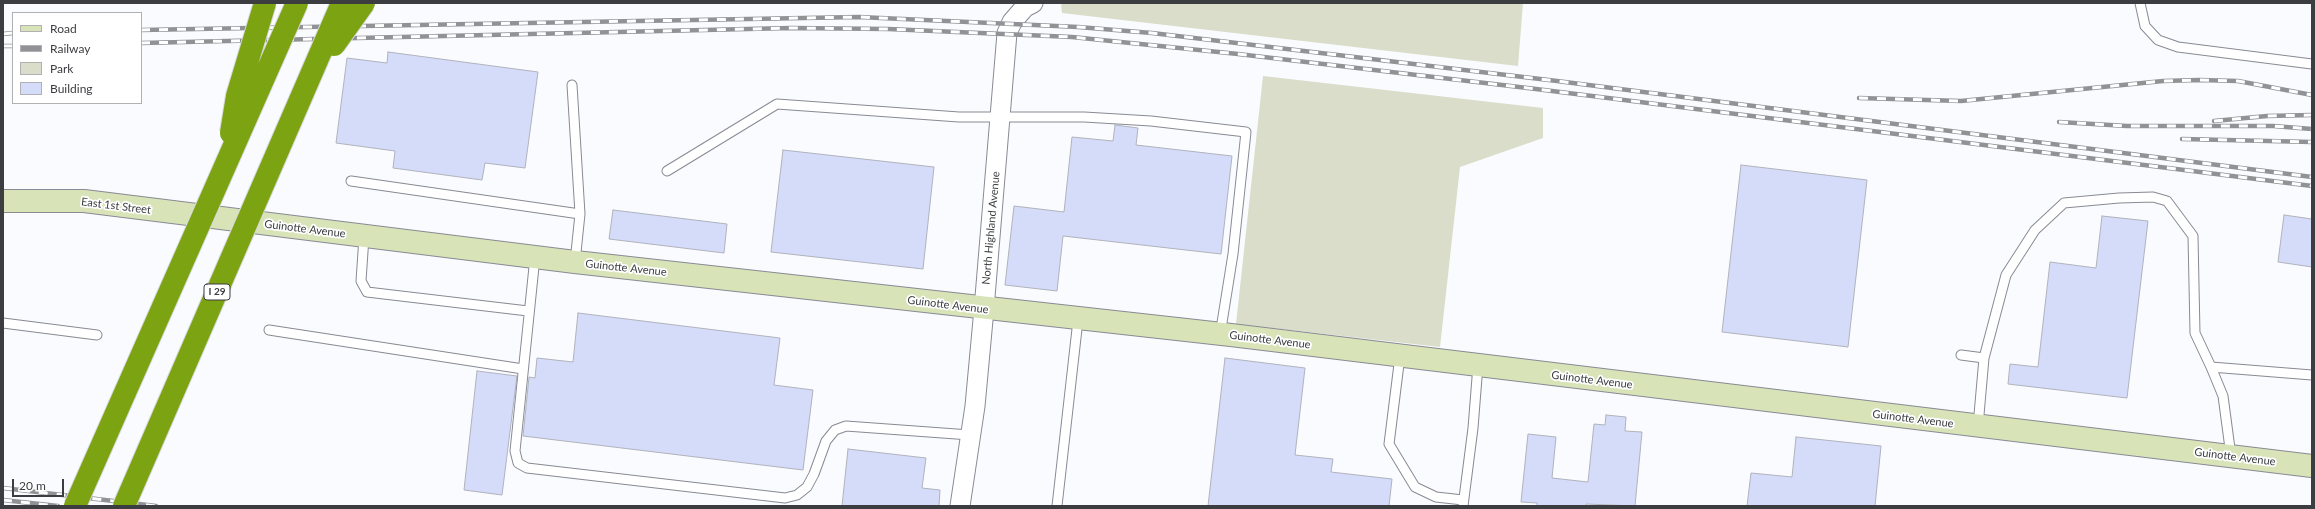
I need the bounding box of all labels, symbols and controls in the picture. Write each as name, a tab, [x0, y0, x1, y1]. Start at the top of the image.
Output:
legend	[12, 12, 142, 104]
text: Road	[50, 21, 77, 36]
text: Railway	[50, 41, 90, 56]
text: Park	[50, 61, 73, 76]
text: Building	[50, 81, 93, 96]
street label: North Highland Avenue	[979, 171, 1003, 285]
street label: East 1st Street	[80, 195, 152, 217]
street label: Guinotte Avenue	[264, 217, 346, 241]
street label: Guinotte Avenue	[585, 257, 667, 279]
road number: I 29	[204, 284, 230, 300]
street label: Guinotte Avenue	[907, 293, 989, 317]
street label: Guinotte Avenue	[1229, 328, 1311, 352]
street label: Guinotte Avenue	[1551, 368, 1633, 392]
street label: Guinotte Avenue	[1872, 407, 1954, 431]
street label: Guinotte Avenue	[2194, 445, 2276, 469]
scale bar	[14, 471, 66, 497]
text: 20 m	[19, 478, 46, 493]

